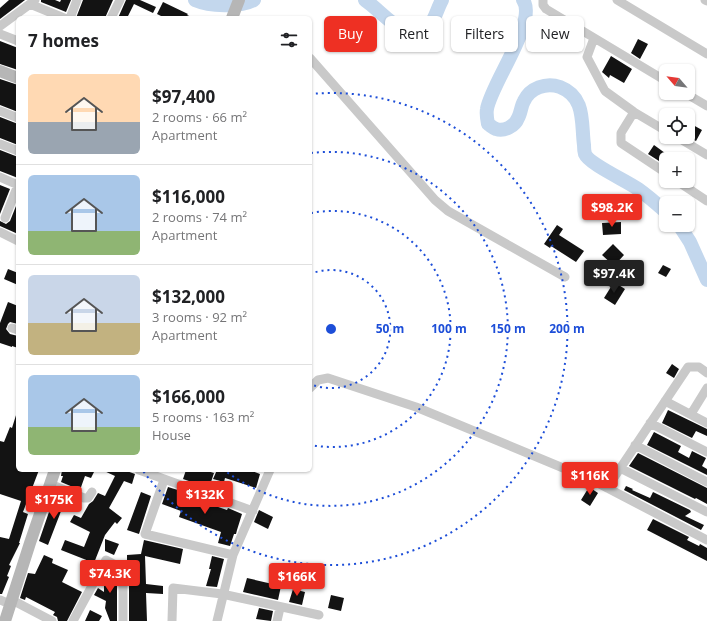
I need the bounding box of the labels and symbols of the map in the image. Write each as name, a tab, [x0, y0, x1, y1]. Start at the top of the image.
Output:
north arrow	[659, 64, 695, 100]
pin: $98.2K	[579, 194, 645, 228]
pin: $97.4K	[581, 260, 647, 294]
text: 50 m	[376, 320, 404, 337]
text: 100 m	[431, 320, 467, 337]
text: 150 m	[490, 320, 526, 337]
text: 200 m	[549, 320, 585, 337]
centre of rings	[324, 322, 338, 336]
pin: $116K	[562, 462, 618, 496]
pin: $132K	[177, 481, 233, 515]
pin: $175K	[26, 486, 82, 520]
pin: $74.3K	[77, 560, 143, 594]
pin: $166K	[269, 563, 325, 597]

